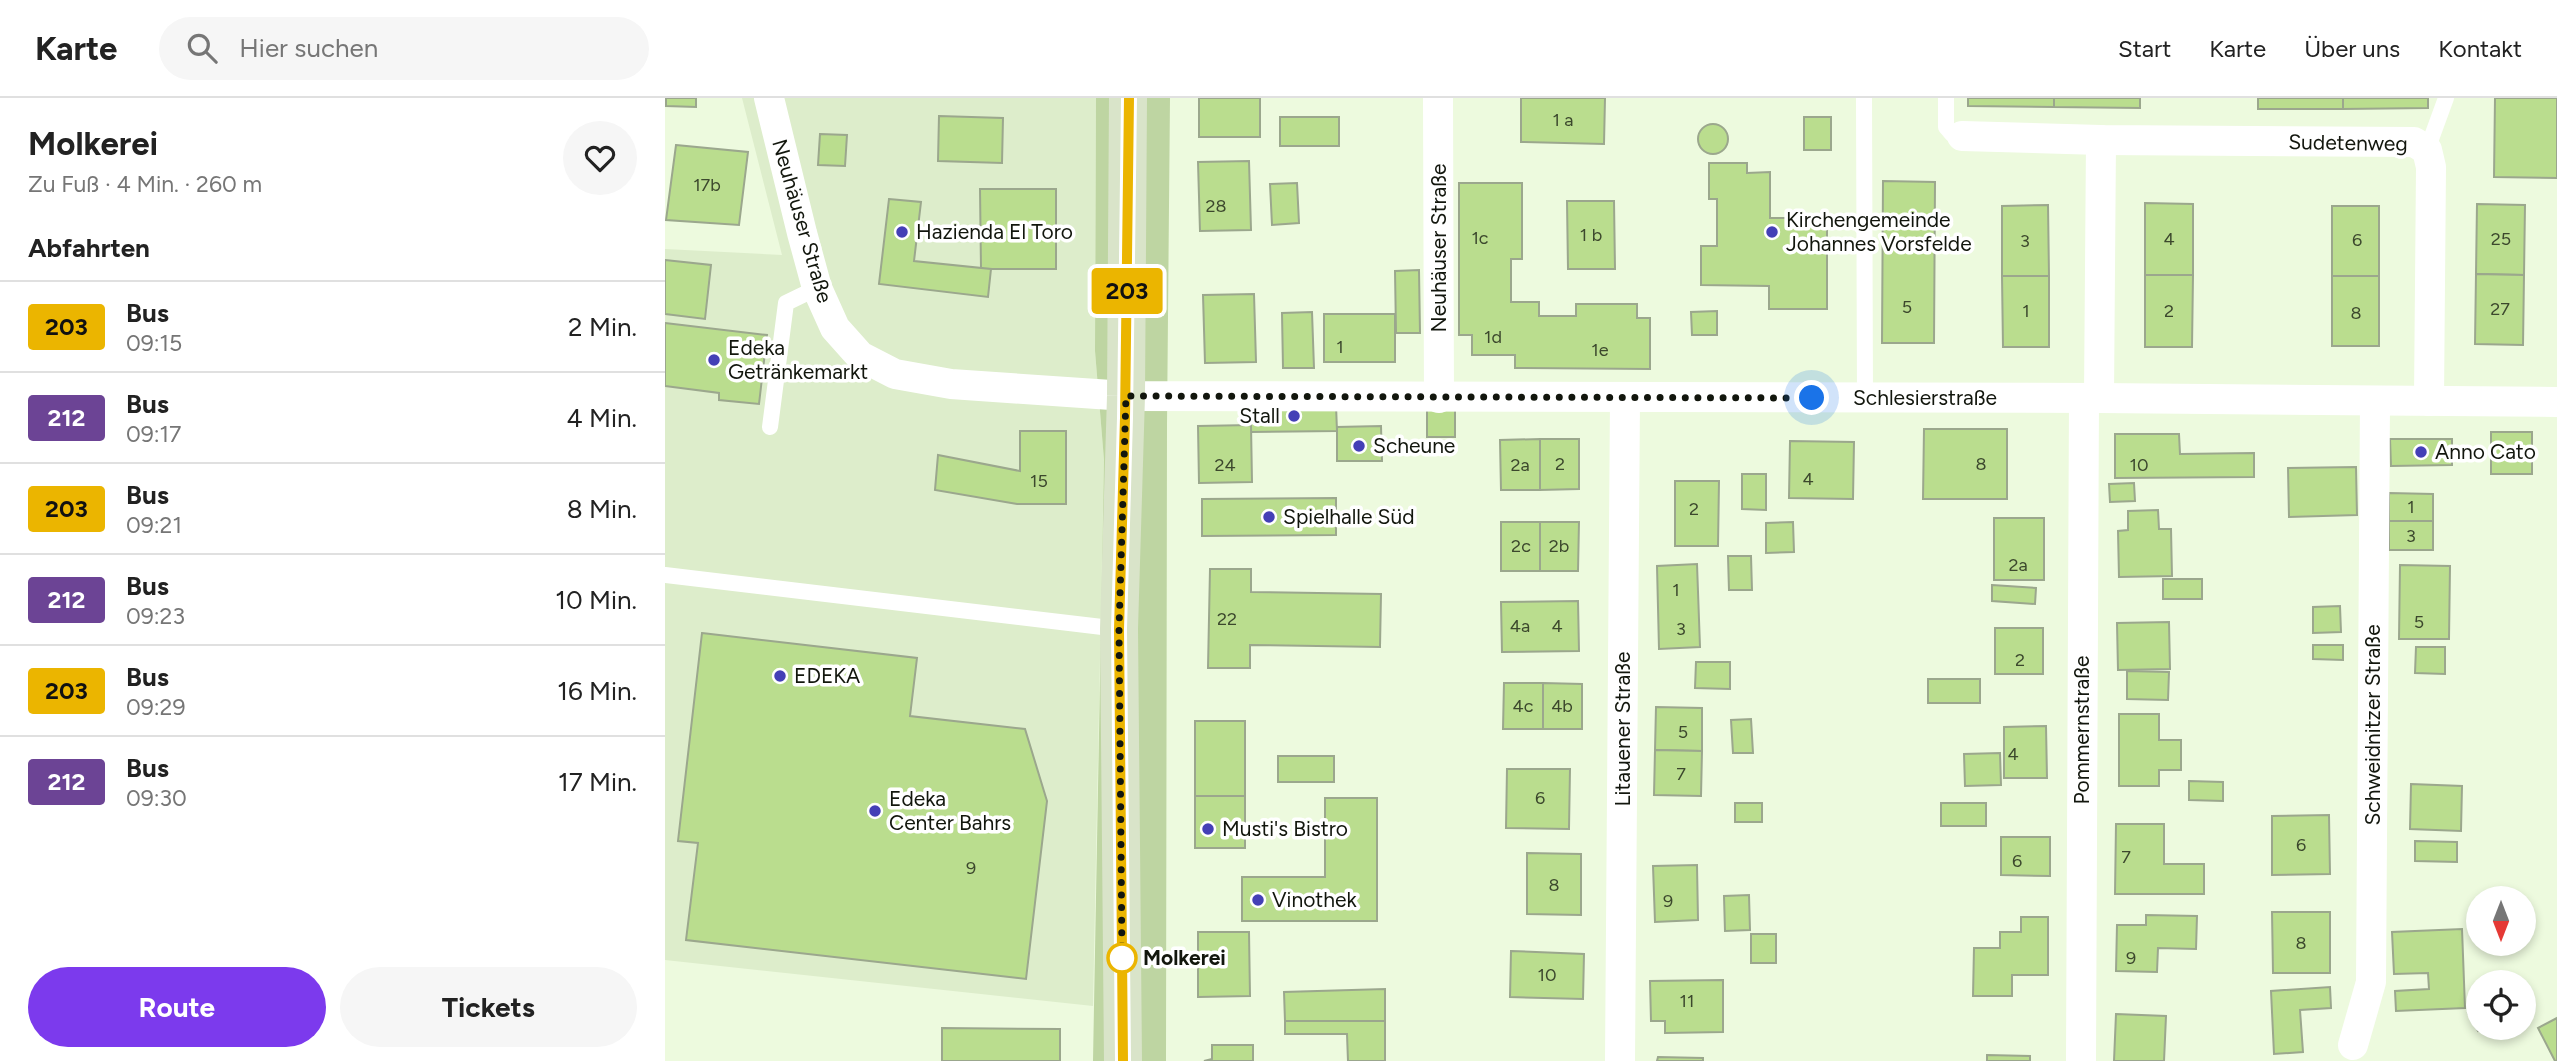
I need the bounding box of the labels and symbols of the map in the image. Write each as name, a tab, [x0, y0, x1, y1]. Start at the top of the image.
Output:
house number: 1 a	[1552, 109, 1574, 131]
street label: Sudetenweg	[2288, 129, 2408, 156]
street label: Neuhäuser Straße	[767, 136, 838, 306]
street label: Neuhäuser Straße	[1426, 163, 1451, 333]
house number: 17b	[693, 174, 721, 196]
house number: 28	[1205, 195, 1227, 217]
place label: Kirchengemeinde Johannes Vorsfelde	[1786, 207, 1972, 256]
place label: Hazienda El Toro	[916, 219, 1073, 244]
marker: Hazienda El Toro	[894, 224, 910, 240]
house number: 1 b	[1580, 224, 1602, 246]
marker: Kirchengemeinde Johannes Vorsfelde	[1764, 224, 1780, 240]
house number: 1c	[1471, 227, 1489, 249]
house number: 4	[2163, 228, 2175, 250]
house number: 25	[2491, 228, 2511, 250]
house number: 6	[2352, 229, 2362, 251]
house number: 3	[2020, 230, 2030, 252]
line badge: 203	[1087, 268, 1167, 314]
house number: 5	[1902, 296, 1912, 318]
house number: 27	[2490, 298, 2510, 320]
house number: 1	[2022, 300, 2030, 322]
house number: 2	[2164, 300, 2174, 322]
house number: 8	[2350, 302, 2362, 324]
house number: 1d	[1484, 326, 1502, 348]
place label: Edeka Getränkemarkt	[728, 335, 868, 384]
house number: 1	[1336, 336, 1344, 358]
house number: 1e	[1591, 339, 1609, 361]
marker: Edeka Getränkemarkt	[706, 352, 722, 368]
your location	[1794, 380, 1829, 415]
street label: Schlesierstraße	[1853, 385, 1997, 410]
place label: Stall	[1239, 403, 1280, 428]
marker: Stall	[1286, 408, 1302, 424]
place label: Scheune	[1373, 433, 1455, 458]
marker: Scheune	[1351, 438, 1367, 454]
place label: Anno Cato	[2435, 439, 2536, 464]
marker: Anno Cato	[2413, 444, 2429, 460]
house number: 2	[1555, 453, 1565, 475]
house number: 8	[1975, 453, 1987, 475]
house number: 24	[1214, 454, 1236, 476]
house number: 2a	[1510, 454, 1530, 476]
house number: 10	[2130, 454, 2148, 476]
house number: 4	[1802, 468, 1814, 490]
house number: 15	[1030, 470, 1048, 492]
house number: 1	[2407, 496, 2415, 518]
house number: 2	[1689, 498, 1699, 520]
place label: Spielhalle Süd	[1283, 504, 1415, 529]
marker: Spielhalle Süd	[1261, 509, 1277, 525]
house number: 3	[2406, 525, 2416, 547]
house number: 2c	[1511, 535, 1531, 557]
house number: 2b	[1549, 535, 1569, 557]
house number: 2a	[2008, 554, 2028, 576]
house number: 1	[1672, 579, 1680, 601]
house number: 22	[1217, 608, 1237, 630]
house number: 5	[2414, 611, 2424, 633]
house number: 4a	[1510, 615, 1530, 637]
house number: 4	[1551, 615, 1563, 637]
house number: 3	[1676, 618, 1686, 640]
street label: Schweidnitzer Straße	[2360, 624, 2385, 826]
house number: 2	[2015, 649, 2025, 671]
street label: Litauener Straße	[1610, 652, 1635, 807]
street label: Pommernstraße	[2069, 656, 2094, 805]
place label: EDEKA	[794, 663, 860, 688]
marker: EDEKA	[772, 668, 788, 684]
house number: 4c	[1513, 695, 1534, 717]
house number: 4b	[1551, 695, 1573, 717]
house number: 5	[1678, 721, 1688, 743]
house number: 4	[2007, 743, 2019, 765]
house number: 7	[1676, 763, 1686, 785]
place label: Edeka Center Bahrs	[889, 786, 1011, 835]
house number: 6	[1535, 787, 1545, 809]
marker: Edeka Center Bahrs	[867, 803, 883, 819]
place label: Musti's Bistro	[1222, 816, 1348, 841]
marker: Musti's Bistro	[1200, 821, 1216, 837]
house number: 6	[2296, 834, 2306, 856]
house number: 7	[2121, 846, 2131, 868]
house number: 6	[2012, 850, 2022, 872]
house number: 9	[966, 857, 976, 879]
house number: 8	[1548, 874, 1560, 896]
north arrow	[2466, 886, 2536, 956]
place label: Vinothek	[1272, 887, 1357, 912]
house number: 9	[1663, 890, 1673, 912]
marker: Vinothek	[1250, 892, 1266, 908]
house number: 8	[2295, 932, 2307, 954]
marker: Molkerei	[1107, 943, 1137, 973]
place label: Molkerei	[1143, 945, 1226, 970]
house number: 9	[2126, 947, 2136, 969]
house number: 10	[1538, 964, 1556, 986]
house number: 11	[1680, 990, 1694, 1012]

